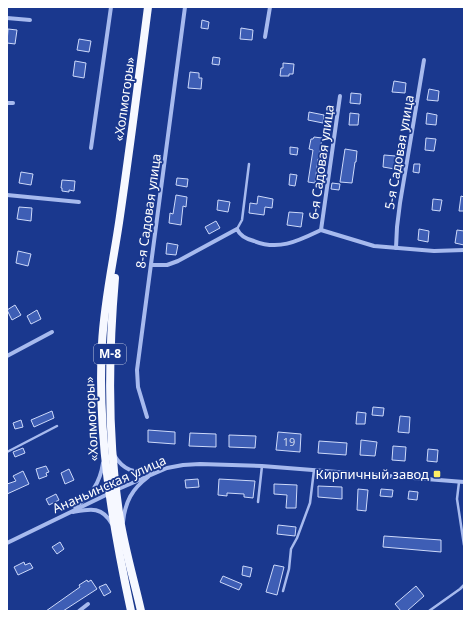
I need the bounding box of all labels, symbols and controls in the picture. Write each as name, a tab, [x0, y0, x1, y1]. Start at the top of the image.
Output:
street label: «Холмогоры»	[109, 55, 139, 142]
street label: 5-я Садовая улица	[380, 93, 418, 211]
street label: 6-я Садовая улица	[304, 103, 338, 221]
street label: 8-я Садовая улица	[131, 152, 165, 270]
road number: М-8	[94, 344, 126, 364]
street label: «Холмогоры»	[80, 376, 102, 462]
house number: 19	[283, 434, 295, 449]
street label: Ананьинская улица	[49, 451, 169, 517]
place label: Кирпичный завод	[316, 465, 429, 483]
marker: Кирпичный завод	[432, 469, 442, 479]

